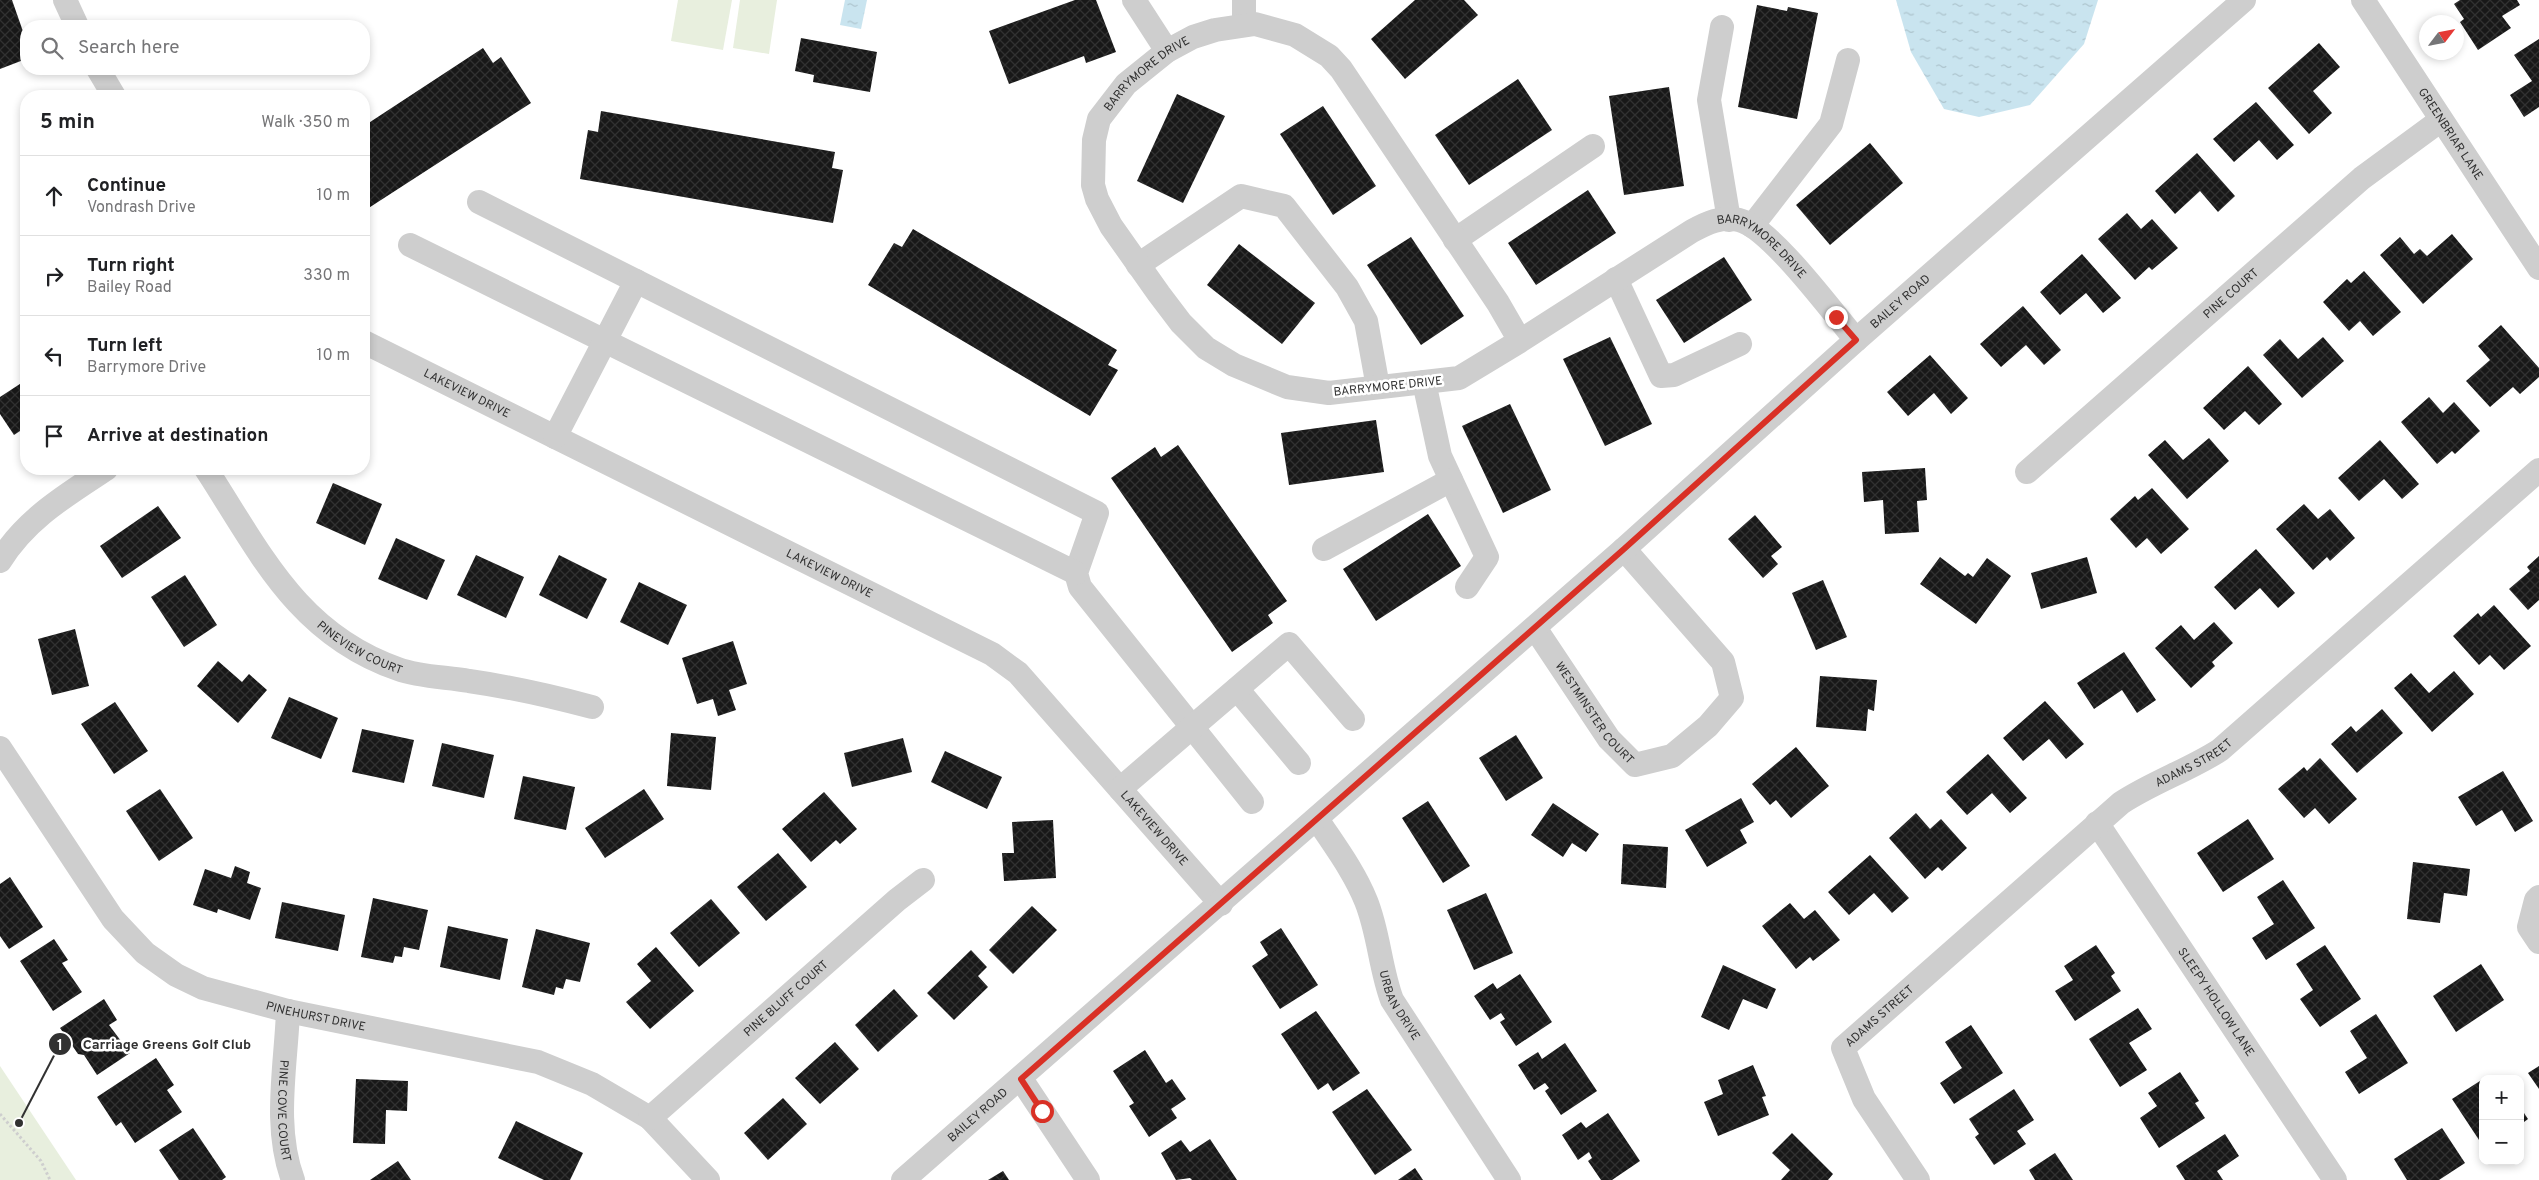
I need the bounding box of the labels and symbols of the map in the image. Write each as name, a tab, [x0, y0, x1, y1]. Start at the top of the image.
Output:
north arrow	[2419, 15, 2464, 60]
street label: BARRYMORE DRIVE	[1101, 33, 1193, 115]
street label: GREENBRIAR LANE	[2414, 85, 2486, 183]
street label: BARRYMORE DRIVE	[1716, 212, 1809, 282]
street label: PINE COURT	[2200, 265, 2262, 323]
street label: BAILEY ROAD	[1867, 271, 1934, 333]
route end	[1825, 306, 1848, 329]
street label: LAKEVIEW DRIVE	[420, 366, 513, 422]
street label: BARRYMORE DRIVE	[1333, 373, 1443, 401]
street label: LAKEVIEW DRIVE	[783, 546, 875, 603]
street label: PINEVIEW COURT	[313, 618, 405, 679]
street label: WESTMINSTER COURT	[1551, 659, 1637, 768]
street label: ADAMS STREET	[2153, 736, 2236, 792]
street label: LAKEVIEW DRIVE	[1116, 788, 1191, 870]
street label: SLEEPY HOLLOW LANE	[2173, 945, 2257, 1060]
street label: PINE BLUFF COURT	[741, 957, 832, 1041]
street label: URBAN DRIVE	[1375, 969, 1423, 1044]
street label: ADAMS STREET	[1842, 982, 1918, 1051]
street label: PINEHURST DRIVE	[264, 998, 367, 1036]
callout: Carriage Greens Golf Club	[48, 1030, 261, 1059]
text: 1	[57, 1037, 63, 1056]
text: Carriage Greens Golf Club	[83, 1037, 251, 1054]
street label: PINE COVE COURT	[273, 1059, 294, 1163]
street label: BAILEY ROAD	[945, 1085, 1012, 1146]
route start	[1031, 1100, 1054, 1123]

